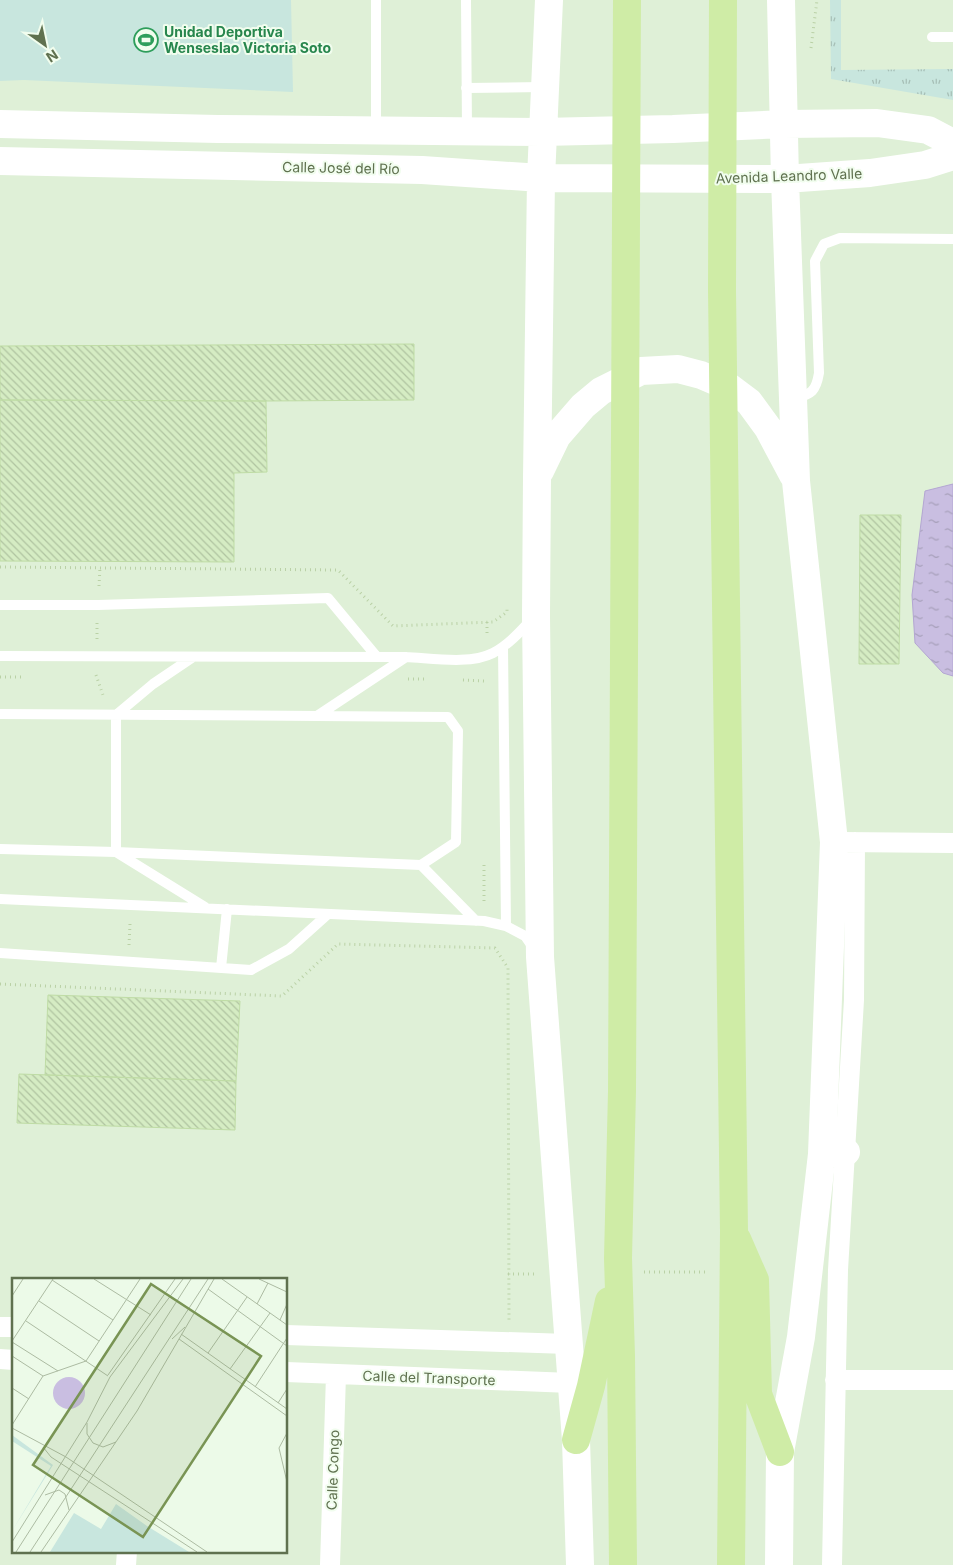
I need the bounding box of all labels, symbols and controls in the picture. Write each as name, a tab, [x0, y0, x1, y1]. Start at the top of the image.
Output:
north arrow	[20, 20, 70, 70]
place label: Unidad Deportiva Wenseslao Victoria Soto	[164, 23, 332, 56]
sports icon: Unidad Deportiva Wenseslao Victoria Soto	[133, 27, 159, 53]
text: N	[43, 46, 61, 66]
street label: Calle José del Río	[282, 158, 400, 177]
street label: Avenida Leandro Valle	[715, 164, 863, 187]
inset map	[12, 1278, 288, 1552]
street label: Calle del Transporte	[362, 1367, 496, 1388]
street label: Calle Congo	[323, 1429, 342, 1511]

